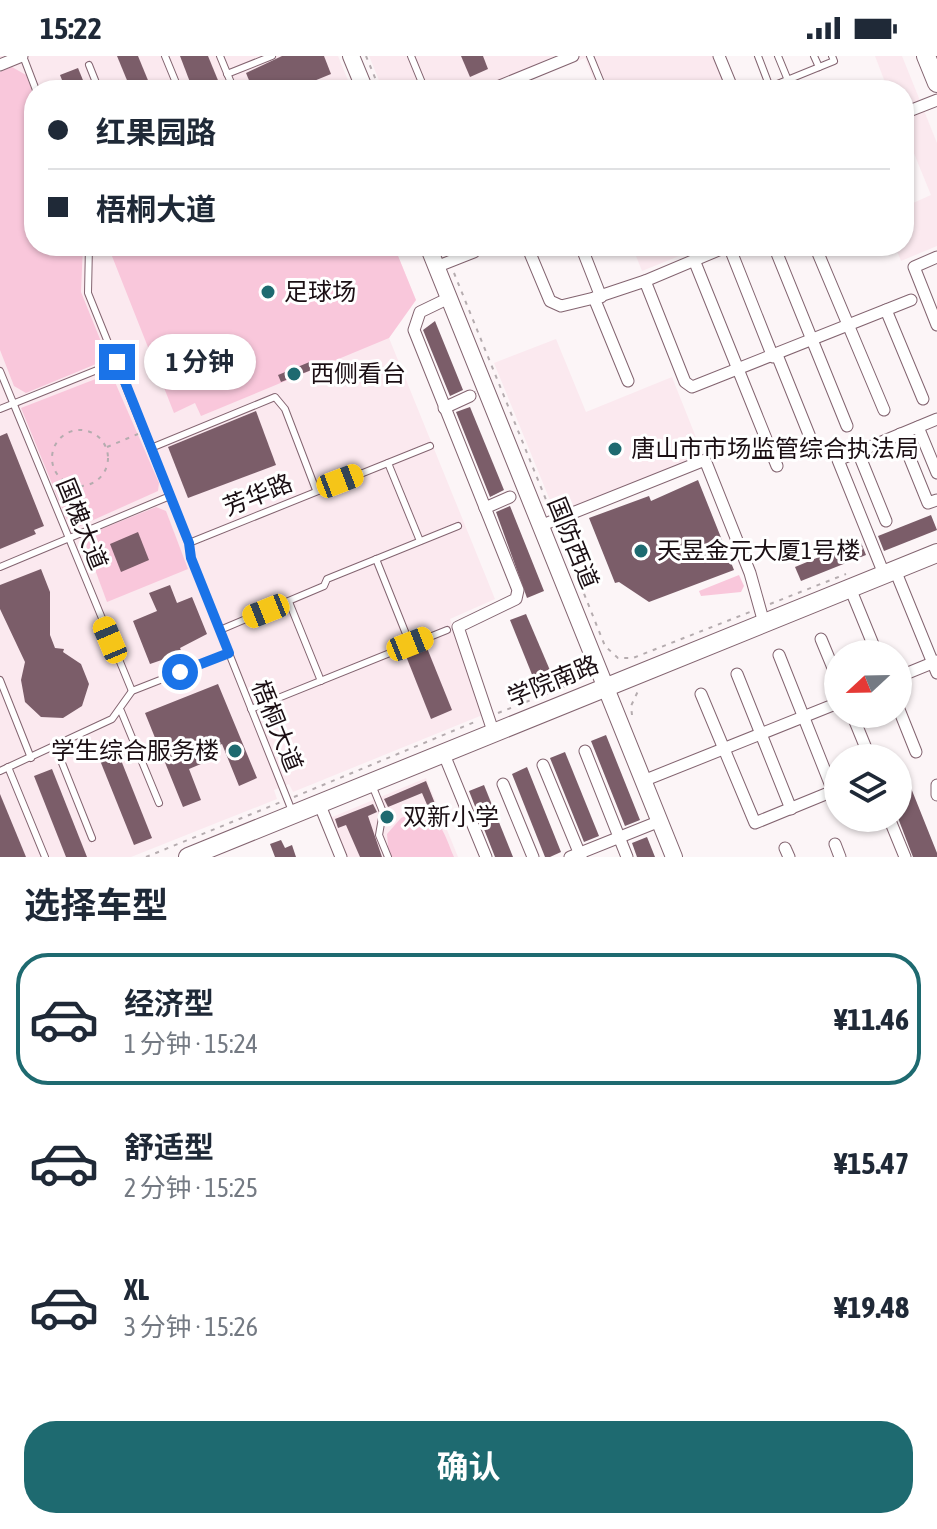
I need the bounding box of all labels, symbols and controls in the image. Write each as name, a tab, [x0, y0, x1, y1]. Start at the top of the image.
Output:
text: 15:22	[40, 11, 102, 45]
text: 红果园路	[96, 115, 216, 149]
text: 梧桐大道	[96, 192, 216, 226]
place label: 足球场	[284, 278, 356, 305]
marker: 足球场	[259, 283, 277, 301]
callout: 1 分钟	[145, 334, 257, 390]
route end	[99, 344, 135, 380]
text: 1 分钟	[166, 347, 234, 377]
place label: 西侧看台	[310, 360, 406, 387]
marker: 西侧看台	[285, 365, 303, 383]
place label: 唐山市市场监管综合执法局	[631, 435, 919, 462]
marker: 唐山市市场监管综合执法局	[606, 440, 624, 458]
car	[313, 461, 367, 501]
street label: 芳华路	[219, 469, 296, 521]
street label: 国槐大道	[52, 474, 113, 573]
street label: 国防西道	[543, 493, 604, 592]
place label: 天昱金元大厦1号楼	[657, 537, 860, 564]
marker: 天昱金元大厦1号楼	[632, 542, 650, 560]
car	[239, 591, 293, 631]
car	[90, 613, 130, 667]
car	[383, 624, 437, 664]
north arrow	[824, 640, 912, 728]
map controls	[824, 640, 912, 832]
street label: 学院南路	[503, 650, 602, 711]
route start	[162, 654, 198, 690]
street label: 梧桐大道	[247, 676, 308, 775]
place label: 学生综合服务楼	[51, 737, 219, 764]
marker: 学生综合服务楼	[226, 742, 244, 760]
button: layers	[824, 744, 912, 832]
place label: 双新小学	[403, 803, 499, 830]
marker: 双新小学	[378, 808, 396, 826]
text: 选择车型	[24, 884, 168, 926]
icon: car	[28, 983, 100, 1055]
text: 经济型	[124, 986, 214, 1020]
text: ¥11.46	[834, 1002, 909, 1036]
text: 1 分钟 · 15:24	[124, 1029, 258, 1059]
icon: car	[28, 1127, 100, 1199]
text: 舒适型	[124, 1130, 214, 1164]
text: ¥15.47	[834, 1146, 909, 1180]
text: 2 分钟 · 15:25	[124, 1173, 258, 1203]
icon: car	[28, 1271, 100, 1343]
text: XL	[124, 1272, 149, 1306]
text: ¥19.48	[834, 1290, 909, 1324]
text: 3 分钟 · 15:26	[124, 1312, 258, 1342]
button: 确认	[24, 1421, 913, 1513]

